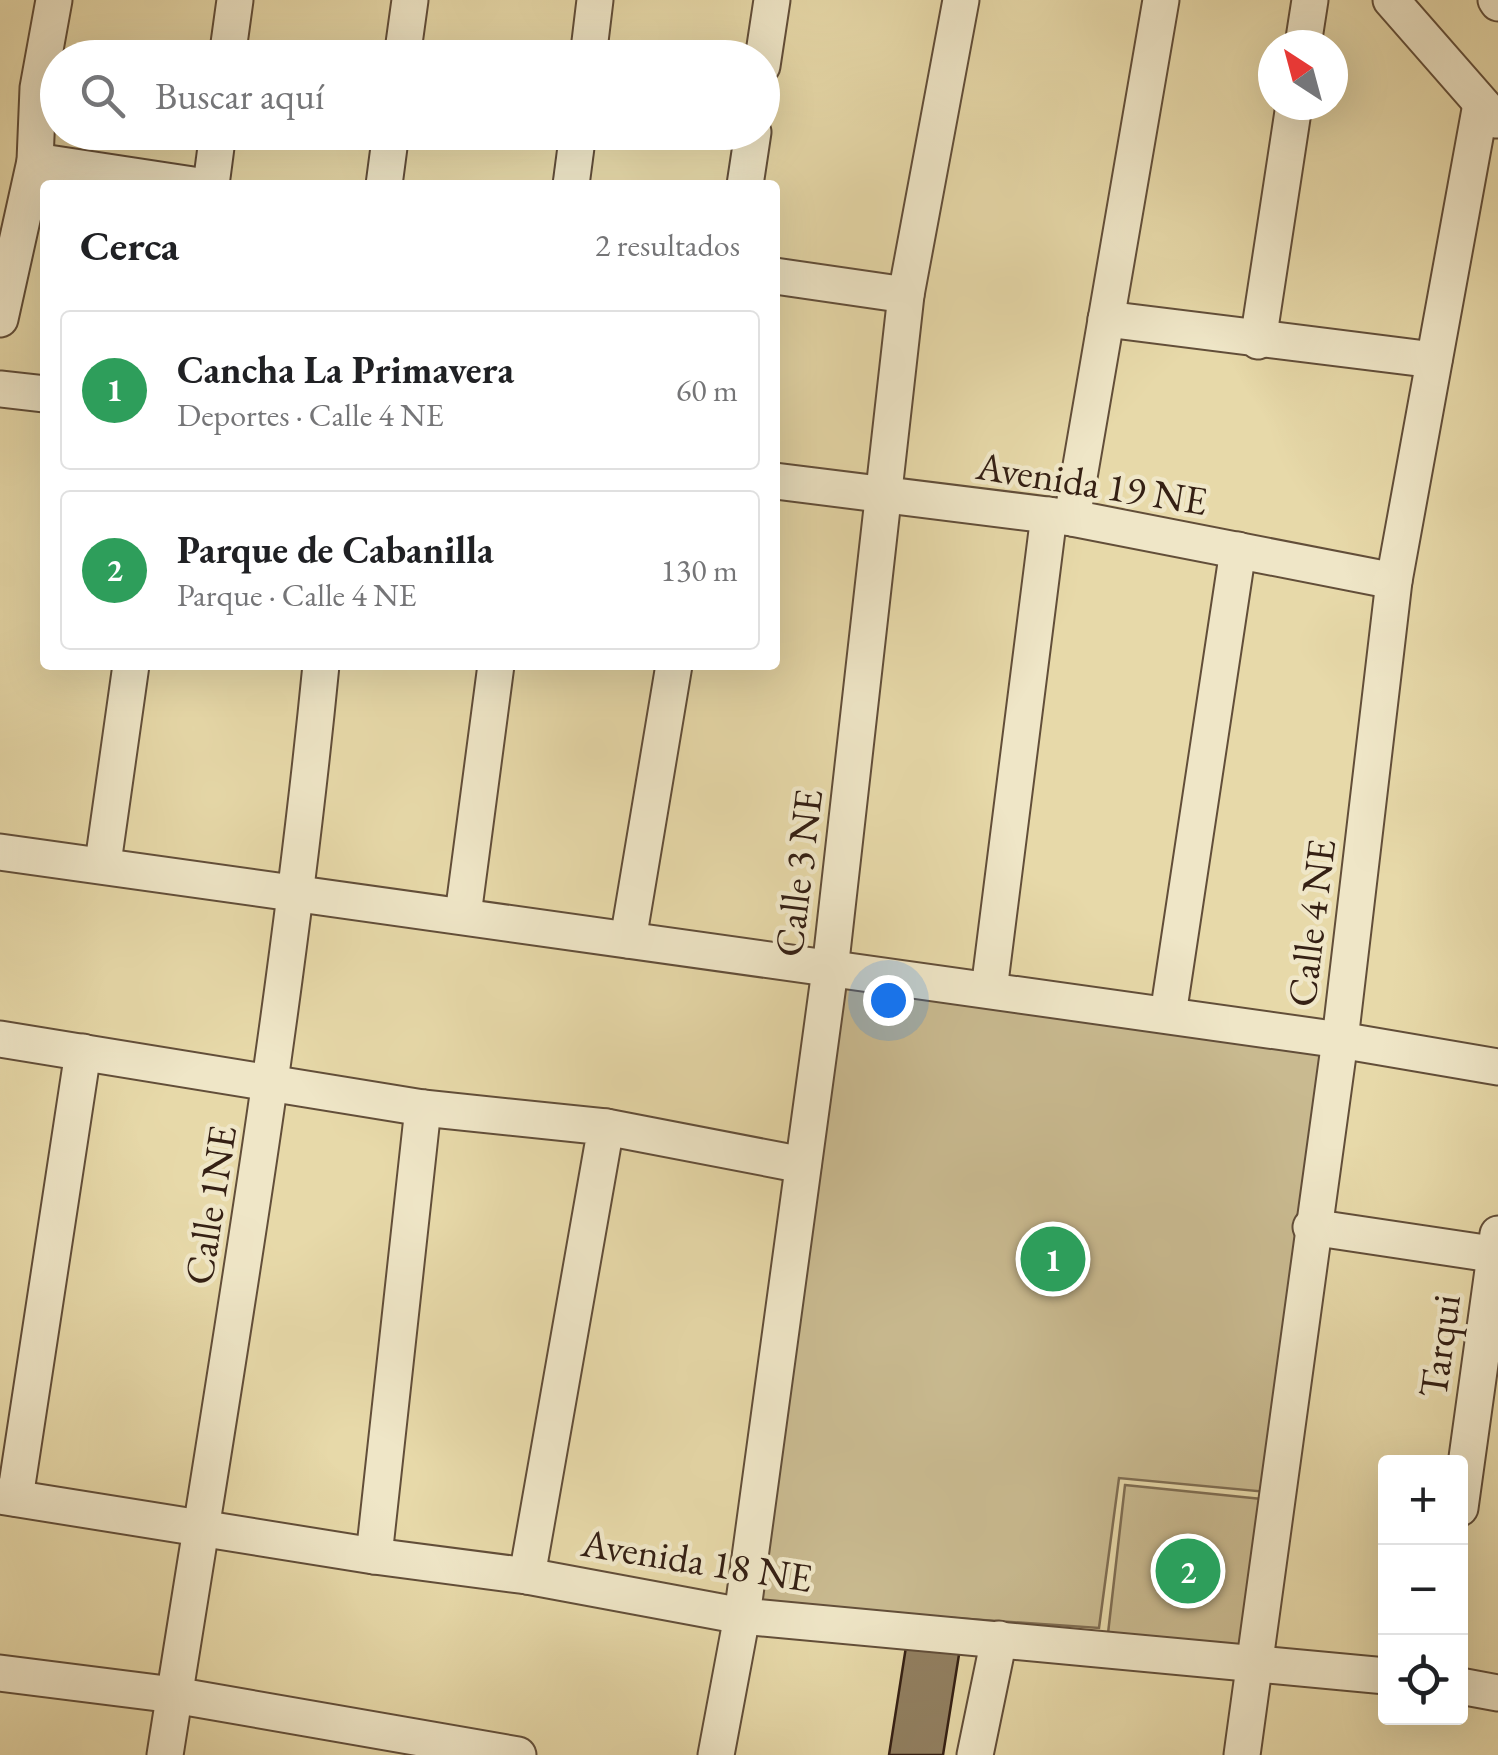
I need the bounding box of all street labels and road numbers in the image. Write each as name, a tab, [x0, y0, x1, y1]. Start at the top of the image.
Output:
street label: Avenida 19 NE	[972, 439, 1211, 527]
street label: Calle 3 NE	[762, 786, 834, 960]
street label: Calle 4 NE	[1275, 836, 1347, 1010]
street label: Calle 1NE	[172, 1122, 248, 1288]
street label: Tarqui	[1406, 1291, 1472, 1401]
street label: Avenida 18 NE	[577, 1516, 816, 1604]

